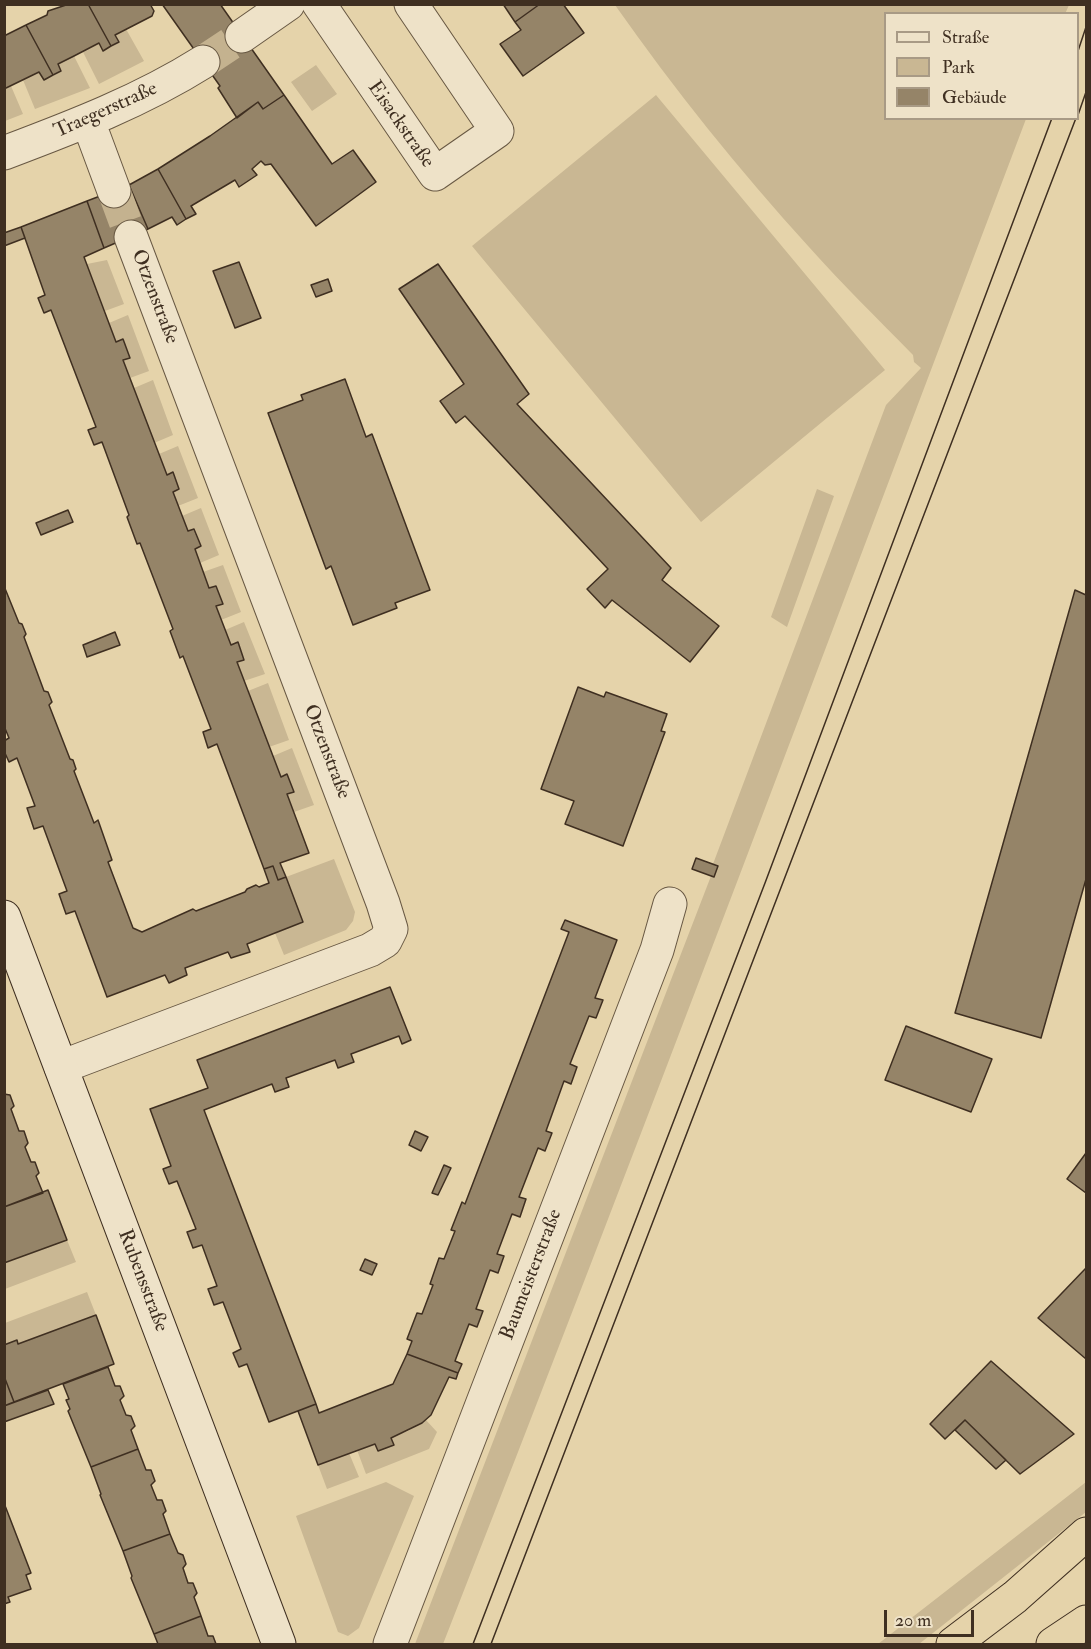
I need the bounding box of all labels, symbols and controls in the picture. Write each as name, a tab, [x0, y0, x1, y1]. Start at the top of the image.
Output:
legend	[884, 12, 1079, 120]
text: Straße	[942, 26, 989, 49]
text: Park	[942, 56, 975, 79]
street label: Eisackstraße	[361, 77, 439, 173]
street label: Traegerstraße	[51, 78, 161, 144]
text: Gebäude	[942, 86, 1007, 109]
street label: Otzenstraße	[125, 246, 183, 348]
street label: Otzenstraße	[297, 701, 355, 803]
street label: Baumeisterstraße	[496, 1206, 568, 1344]
street label: Rubensstraße	[111, 1226, 173, 1336]
scale bar	[887, 1598, 977, 1636]
text: 20 m	[895, 1609, 931, 1632]

